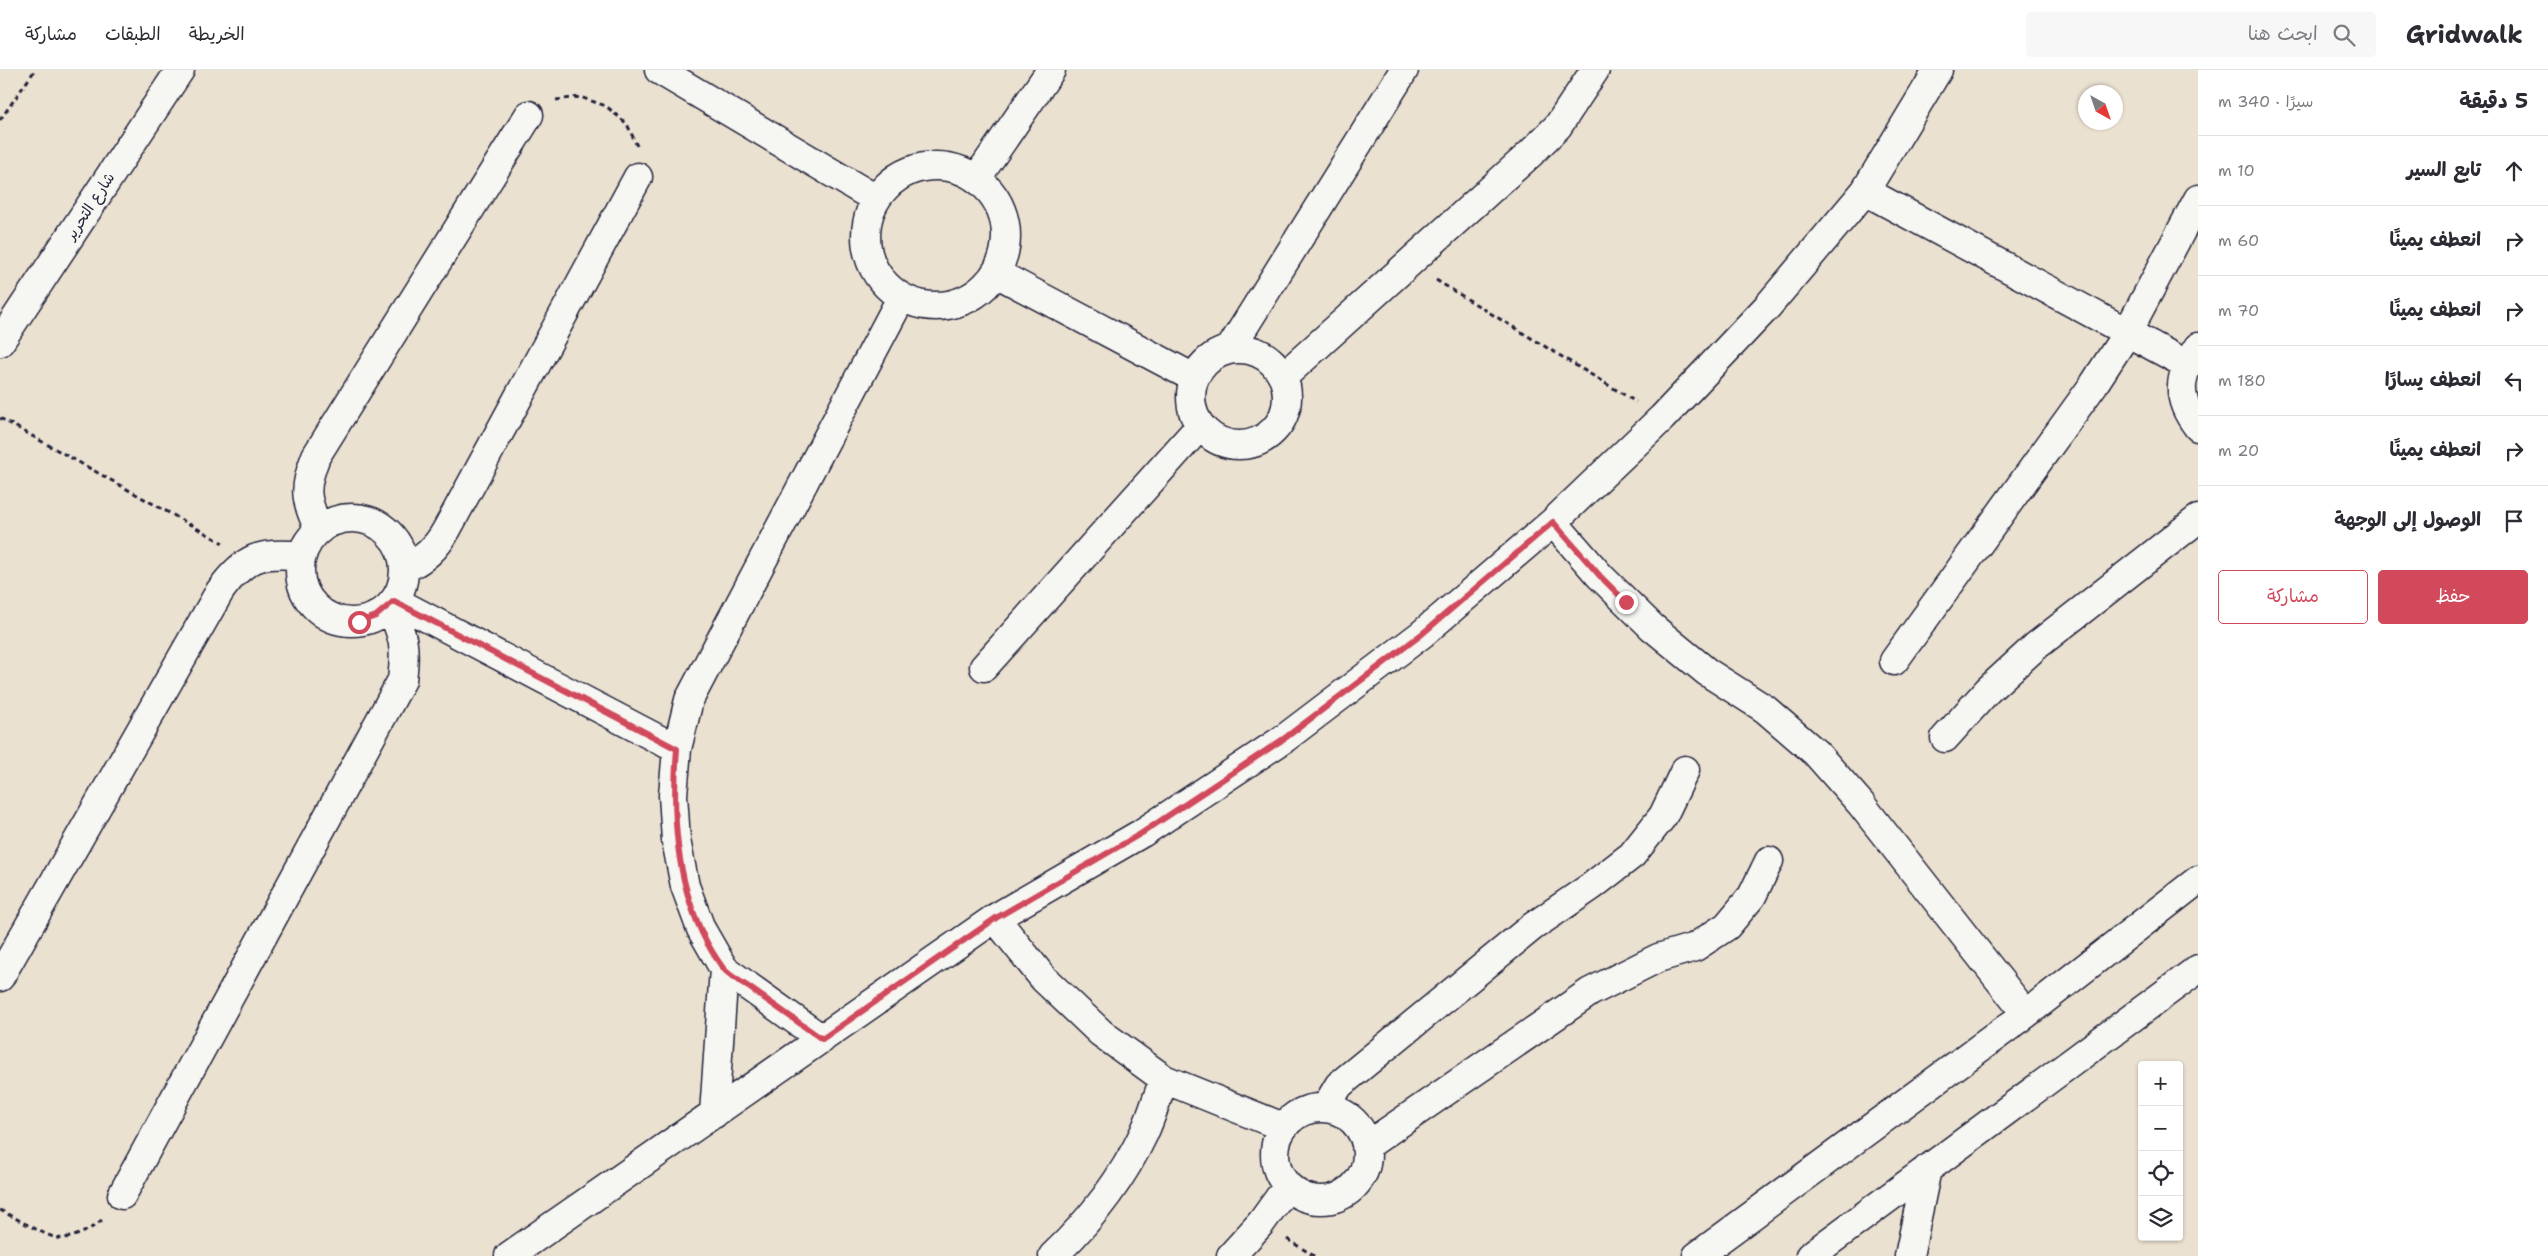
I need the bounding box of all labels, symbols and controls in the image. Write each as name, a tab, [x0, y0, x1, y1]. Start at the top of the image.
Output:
search box	[2026, 12, 2376, 57]
text: Gridwalk	[2406, 19, 2523, 51]
text: ابحث هنا	[2248, 21, 2318, 46]
icon: search	[2330, 21, 2358, 49]
text: مشاركة	[25, 22, 77, 46]
text: الطبقات	[105, 22, 161, 46]
text: الخريطة	[189, 22, 245, 46]
north arrow	[2078, 85, 2123, 130]
text: 5 دقيقة	[2459, 87, 2528, 115]
text: سيرًا · 340 m	[2218, 91, 2313, 112]
text: تابع السير	[2407, 157, 2481, 182]
icon: ahead	[2500, 157, 2528, 185]
text: 10 m	[2218, 160, 2255, 181]
street label: شارع التحرير	[60, 168, 119, 245]
text: انعطف يمينًا	[2390, 227, 2481, 252]
icon: right	[2500, 227, 2528, 255]
text: 60 m	[2218, 230, 2259, 251]
text: انعطف يمينًا	[2390, 297, 2481, 322]
icon: right	[2500, 297, 2528, 325]
text: 70 m	[2218, 300, 2259, 321]
text: انعطف يسارًا	[2385, 367, 2481, 392]
icon: left	[2500, 367, 2528, 395]
text: 180 m	[2218, 370, 2266, 391]
text: انعطف يمينًا	[2390, 437, 2481, 462]
icon: right	[2500, 437, 2528, 465]
text: 20 m	[2218, 440, 2259, 461]
text: الوصول إلى الوجهة	[2334, 507, 2481, 532]
icon: arrive	[2500, 507, 2528, 535]
button: مشاركة	[2218, 570, 2368, 624]
button: حفظ	[2378, 570, 2528, 624]
route end	[1615, 591, 1638, 614]
route start	[348, 611, 371, 634]
map controls	[2138, 1061, 2183, 1241]
button: +	[2138, 1061, 2183, 1106]
button: −	[2138, 1106, 2183, 1151]
button: locate	[2138, 1151, 2183, 1196]
button: layers	[2138, 1196, 2183, 1241]

